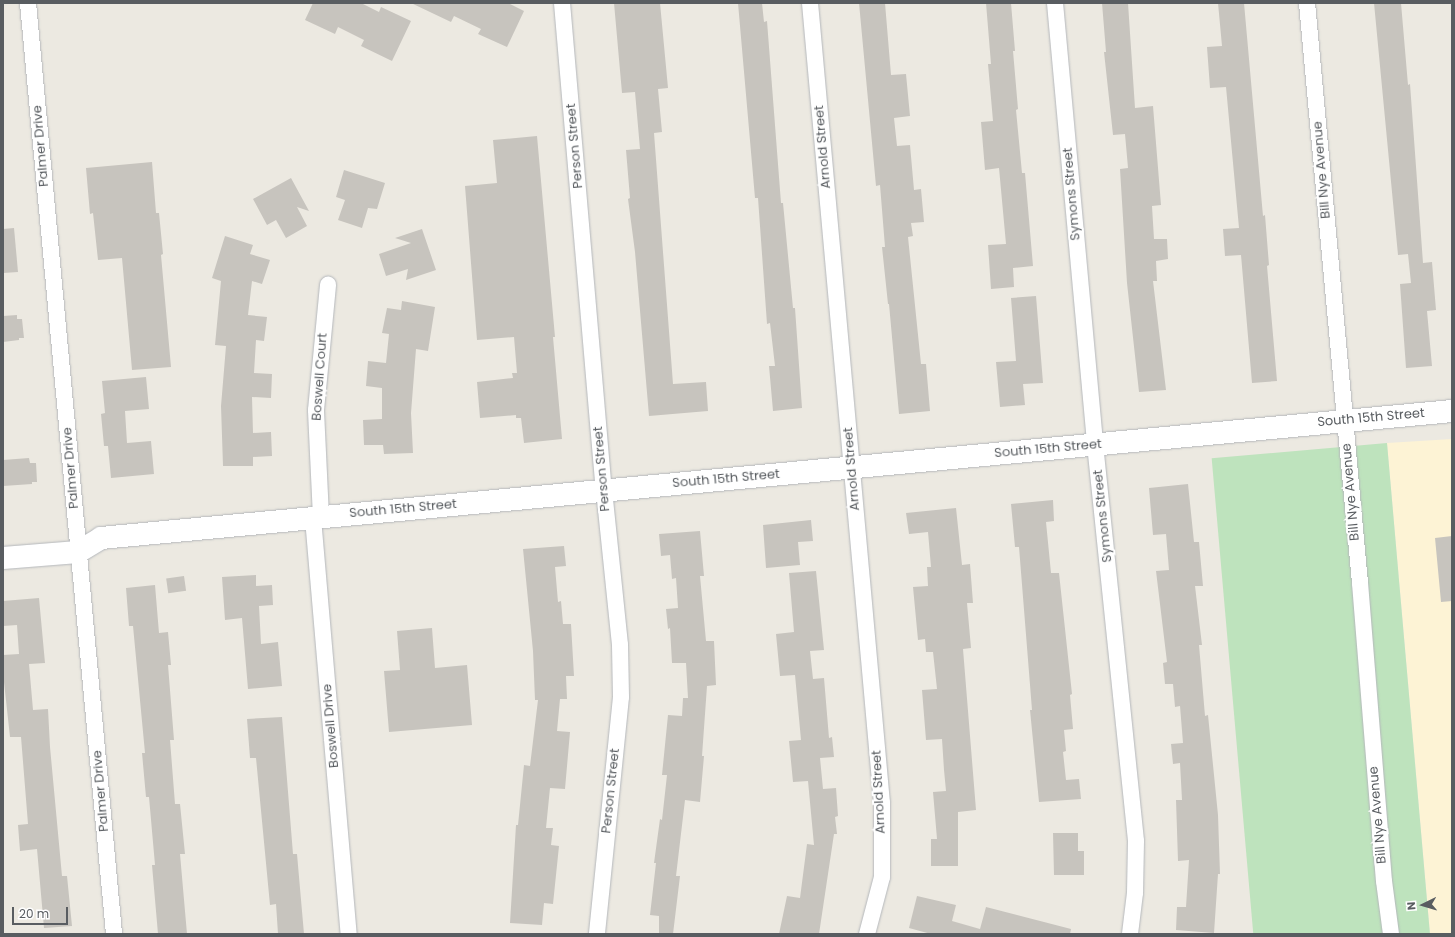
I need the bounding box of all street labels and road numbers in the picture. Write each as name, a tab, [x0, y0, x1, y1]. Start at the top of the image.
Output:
street label: Person Street	[564, 103, 586, 189]
street label: Palmer Drive	[30, 105, 52, 187]
street label: Arnold Street	[812, 105, 834, 189]
street label: Bill Nye Avenue	[1310, 121, 1334, 219]
street label: Symons Street	[1060, 147, 1084, 241]
street label: Boswell Court	[309, 333, 331, 421]
street label: South 15th Street	[1317, 406, 1425, 430]
street label: Person Street	[591, 426, 613, 512]
street label: Palmer Drive	[60, 427, 82, 509]
street label: Arnold Street	[841, 427, 863, 511]
street label: South 15th Street	[994, 437, 1102, 461]
street label: Bill Nye Avenue	[1339, 443, 1363, 541]
street label: South 15th Street	[672, 467, 780, 491]
street label: Symons Street	[1090, 469, 1116, 563]
street label: South 15th Street	[349, 497, 457, 521]
street label: Boswell Drive	[320, 683, 342, 769]
street label: Person Street	[599, 748, 623, 834]
street label: Palmer Drive	[90, 750, 112, 832]
street label: Arnold Street	[869, 750, 889, 834]
street label: Bill Nye Avenue	[1366, 766, 1390, 864]

